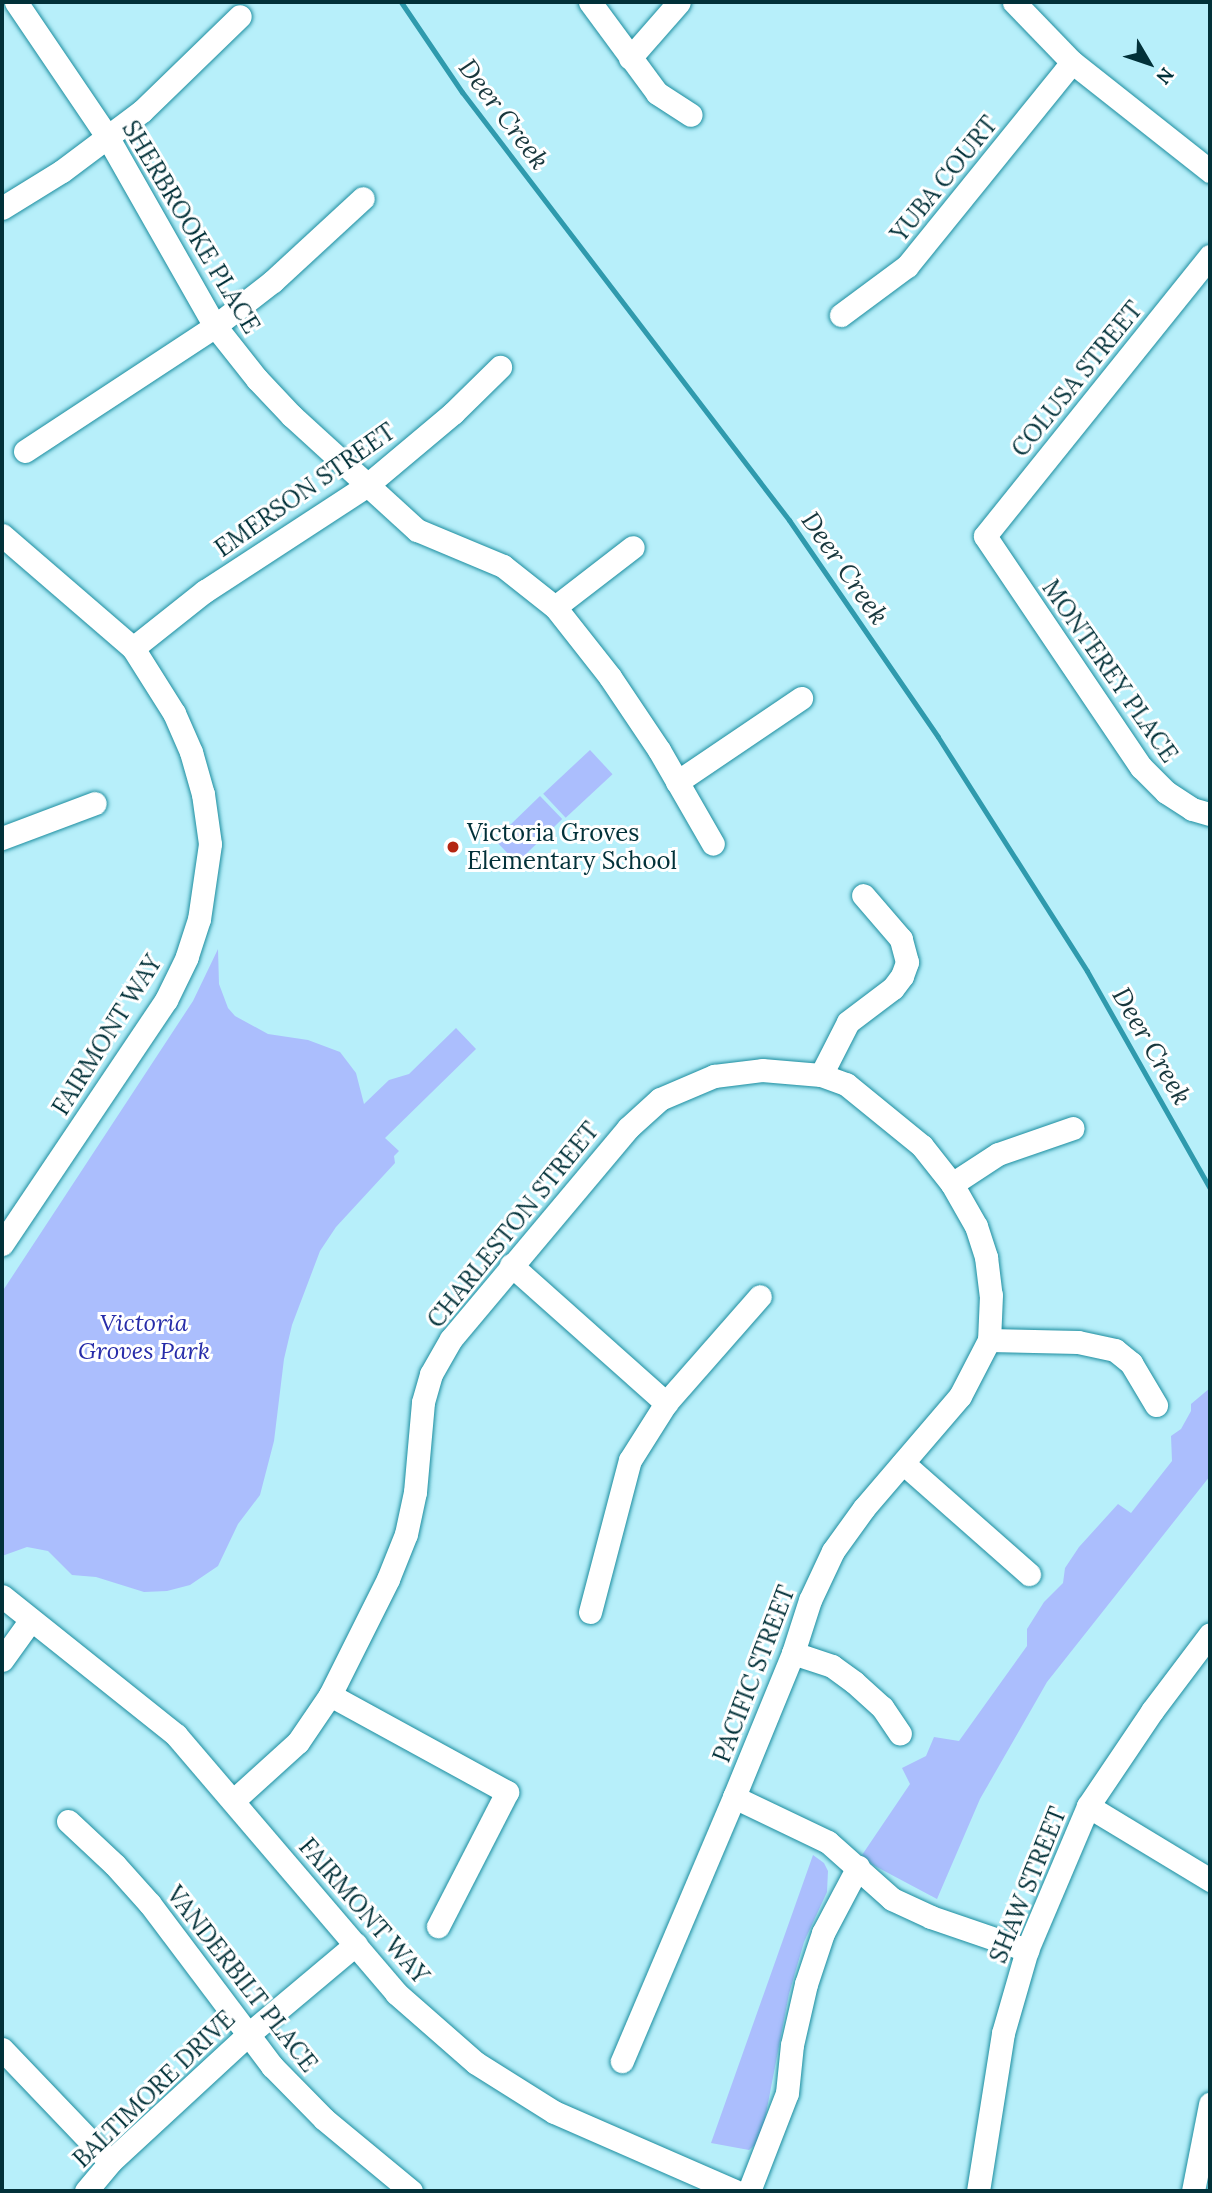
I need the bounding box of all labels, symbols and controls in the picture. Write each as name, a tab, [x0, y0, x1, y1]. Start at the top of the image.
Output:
north arrow	[1114, 28, 1184, 98]
water label: Deer Creek	[452, 53, 556, 175]
text: N	[1151, 63, 1179, 89]
street label: YUBA COURT	[885, 110, 1003, 248]
street label: SHERBROOKE PLACE	[116, 115, 266, 339]
street label: COLUSA STREET	[1006, 296, 1148, 462]
street label: EMERSON STREET	[209, 417, 401, 563]
water label: Deer Creek	[795, 506, 895, 630]
street label: MONTEREY PLACE	[1036, 574, 1184, 768]
place label: Victoria Groves Elementary School	[467, 819, 677, 875]
marker: Victoria Groves Elementary School	[445, 839, 461, 855]
street label: FAIRMONT WAY	[46, 950, 168, 1120]
water label: Deer Creek	[1106, 982, 1198, 1110]
street label: CHARLESTON STREET	[421, 1116, 605, 1334]
park label: Victoria Groves Park	[78, 1309, 210, 1365]
street label: PACIFIC STREET	[707, 1582, 801, 1766]
street label: SHAW STREET	[984, 1803, 1072, 1967]
street label: FAIRMONT WAY	[293, 1832, 435, 1990]
street label: VANDERBILT PLACE	[161, 1880, 323, 2078]
street label: BALTIMORE DRIVE	[67, 2004, 241, 2174]

